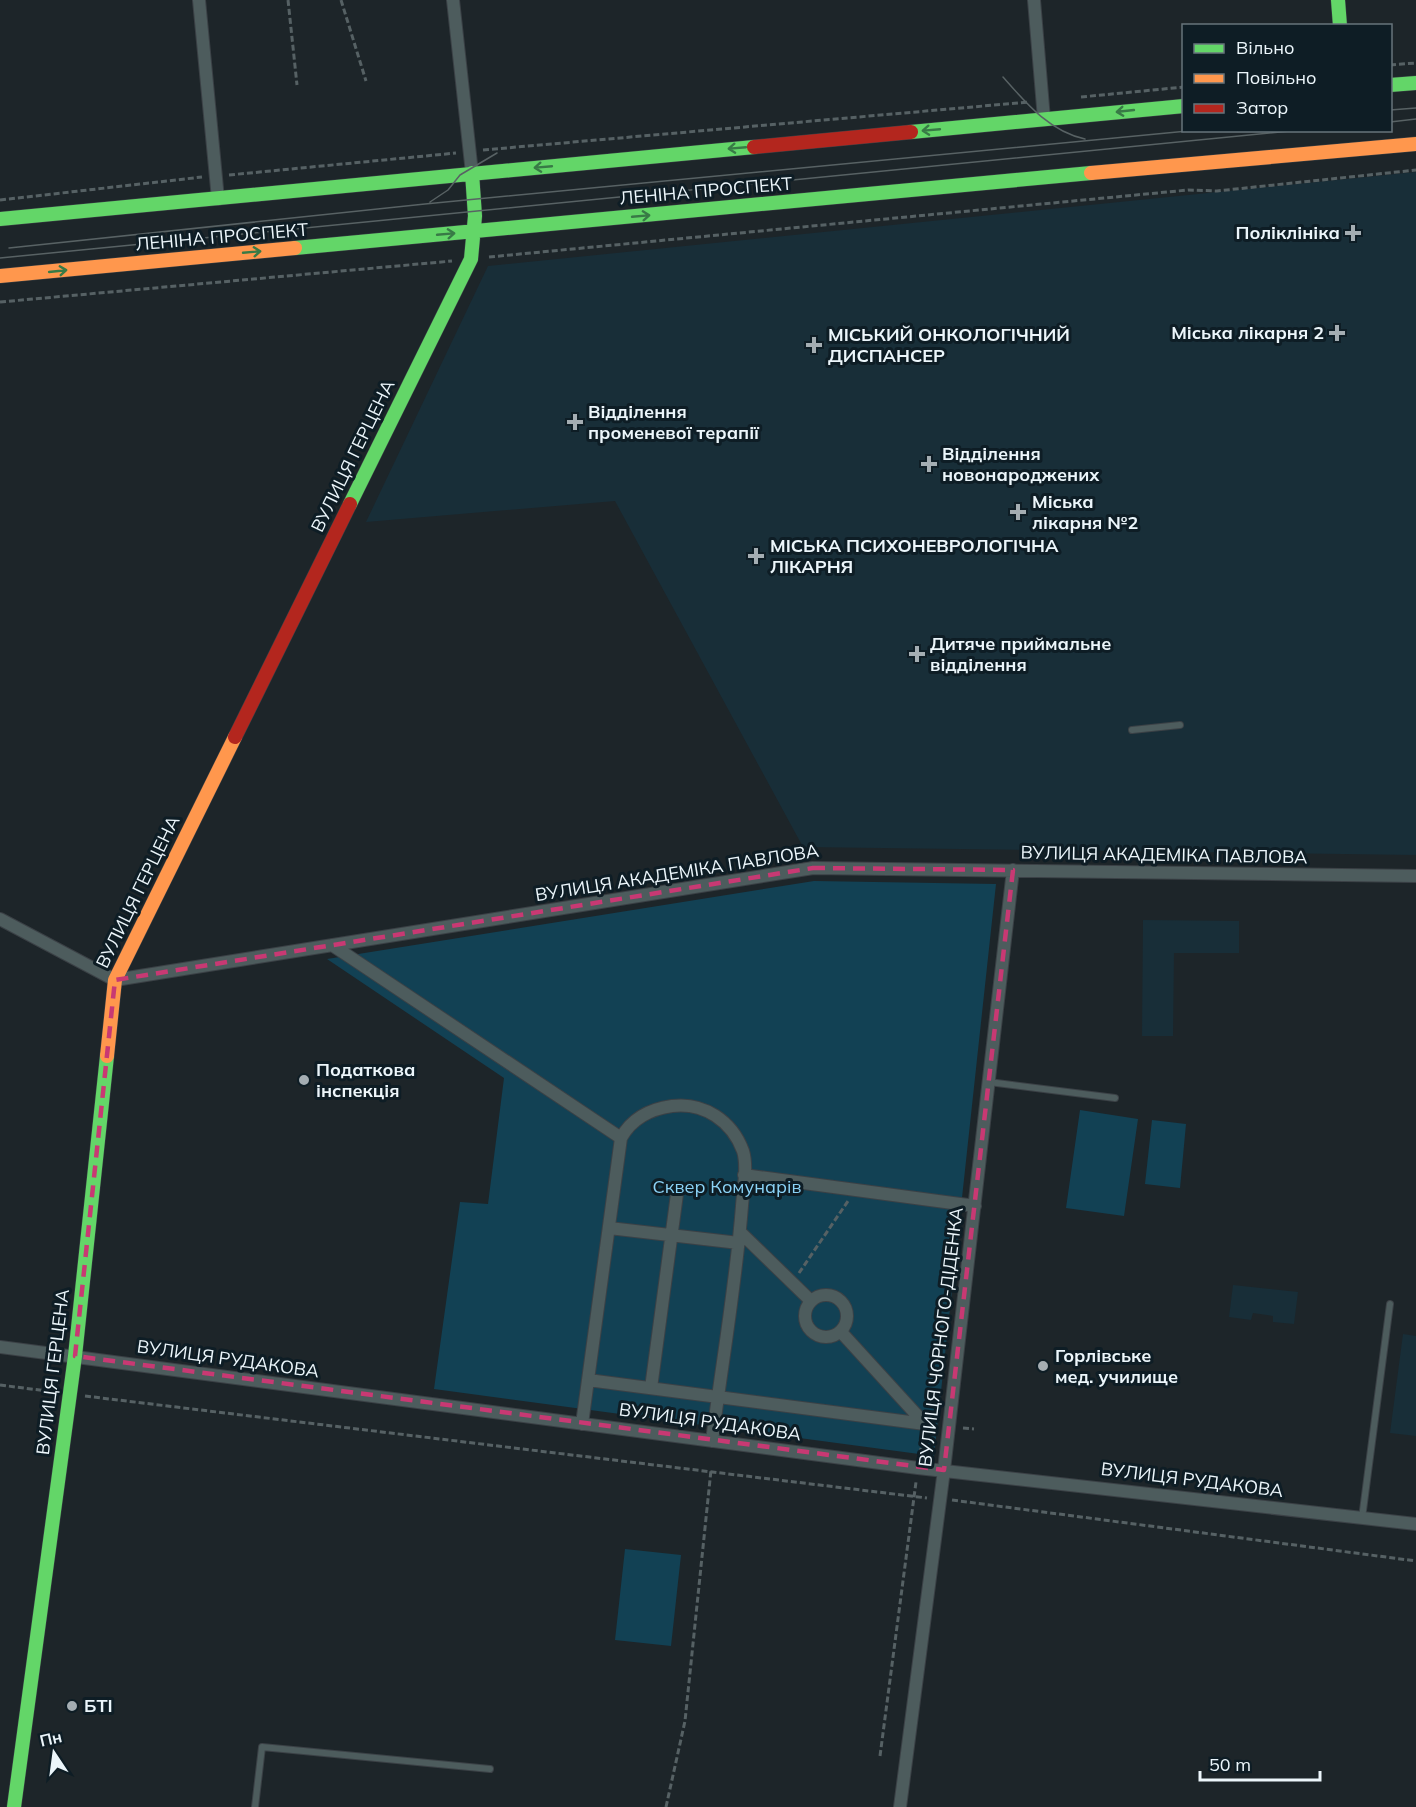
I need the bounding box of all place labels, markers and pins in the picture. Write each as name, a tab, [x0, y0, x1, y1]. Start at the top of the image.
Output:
place label: Поліклініка	[1236, 221, 1340, 244]
marker: Поліклініка	[1344, 224, 1362, 242]
place label: Міська лікарня 2	[1171, 321, 1324, 344]
place label: МІСЬКИЙ ОНКОЛОГІЧНИЙ ДИСПАНСЕР	[828, 323, 1070, 367]
marker: Міська лікарня 2	[1328, 324, 1346, 342]
marker: МІСЬКИЙ ОНКОЛОГІЧНИЙ ДИСПАНСЕР	[805, 336, 823, 354]
place label: Відділення променевої терапії	[588, 400, 760, 444]
marker: Відділення променевої терапії	[566, 413, 584, 431]
place label: Відділення новонароджених	[942, 442, 1100, 486]
marker: Відділення новонароджених	[920, 455, 938, 473]
place label: Міська лікарня №2	[1032, 490, 1138, 534]
marker: Міська лікарня №2	[1009, 503, 1027, 521]
place label: МІСЬКА ПСИХОНЕВРОЛОГІЧНА ЛІКАРНЯ	[770, 534, 1059, 578]
marker: МІСЬКА ПСИХОНЕВРОЛОГІЧНА ЛІКАРНЯ	[747, 547, 765, 565]
place label: Дитяче приймальне відділення	[930, 632, 1111, 676]
marker: Дитяче приймальне відділення	[908, 645, 926, 663]
place label: Податкова інспекція	[316, 1058, 415, 1102]
marker: Податкова інспекція	[297, 1073, 311, 1087]
place label: Горлівське мед. училище	[1055, 1344, 1178, 1388]
marker: Горлівське мед. училище	[1036, 1359, 1050, 1373]
place label: БТІ	[84, 1694, 113, 1717]
marker: БТІ	[65, 1699, 79, 1713]

